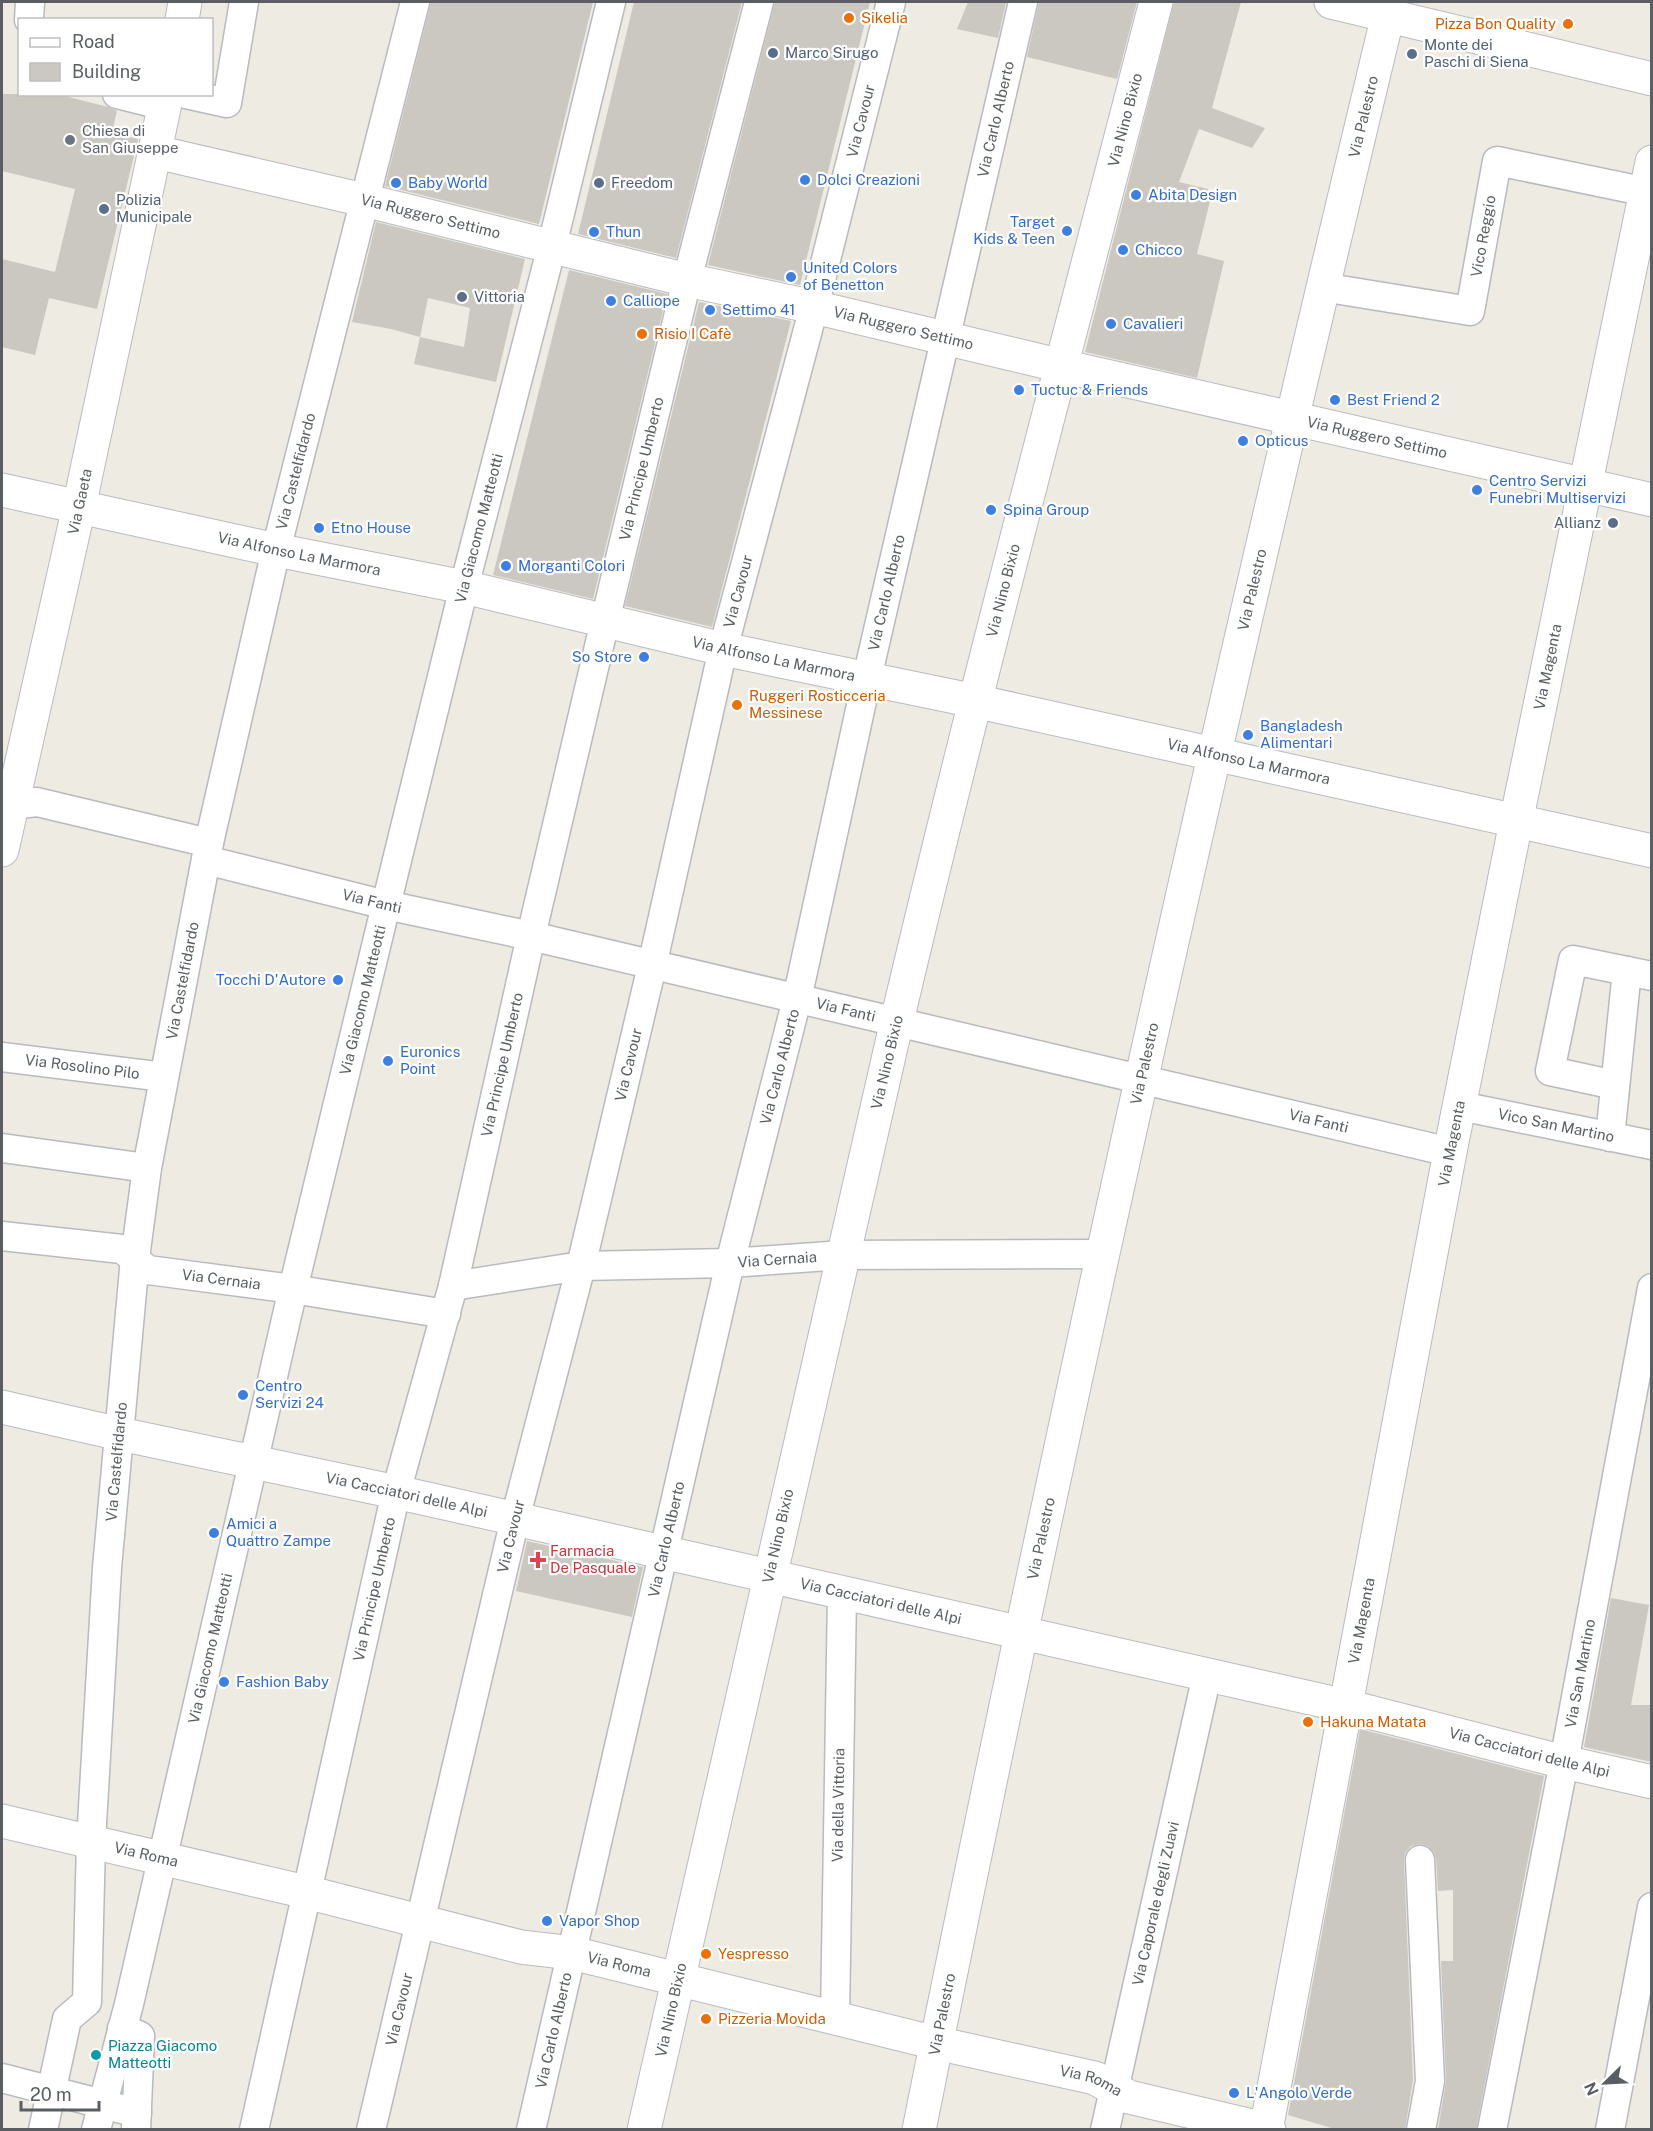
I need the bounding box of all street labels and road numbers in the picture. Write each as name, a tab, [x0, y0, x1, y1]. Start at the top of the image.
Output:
street label: Via Carlo Alberto	[974, 59, 1017, 179]
street label: Via Nino Bixio	[1105, 71, 1145, 168]
street label: Via Palestro	[1345, 74, 1381, 159]
street label: Via Cavour	[843, 83, 878, 159]
street label: Via Ruggero Settimo	[359, 190, 502, 241]
street label: Vico Reggio	[1467, 194, 1499, 278]
street label: Via Ruggero Settimo	[832, 303, 975, 353]
street label: Via Principe Umberto	[616, 395, 667, 542]
street label: Via Castelfidardo	[273, 411, 318, 531]
street label: Via Ruggero Settimo	[1305, 413, 1449, 461]
street label: Via Giacomo Matteotti	[451, 452, 506, 605]
street label: Via Gaeta	[64, 467, 95, 536]
street label: Via Alfonso La Marmora	[216, 528, 382, 578]
street label: Via Carlo Alberto	[865, 533, 908, 652]
street label: Via Nino Bixio	[983, 542, 1023, 639]
street label: Via Palestro	[1234, 547, 1270, 632]
street label: Via Cavour	[720, 553, 756, 629]
street label: Via Magenta	[1530, 622, 1565, 711]
street label: Via Alfonso La Marmora	[690, 633, 857, 684]
street label: Via Alfonso La Marmora	[1166, 735, 1332, 787]
street label: Via Fanti	[340, 885, 403, 916]
street label: Via Castelfidardo	[163, 920, 202, 1041]
street label: Via Giacomo Matteotti	[336, 923, 389, 1077]
street label: Via Principe Umberto	[477, 991, 526, 1138]
street label: Via Fanti	[814, 994, 877, 1025]
street label: Via Carlo Alberto	[756, 1007, 802, 1126]
street label: Via Nino Bixio	[867, 1014, 906, 1111]
street label: Via Palestro	[1127, 1021, 1162, 1106]
street label: Via Cavour	[611, 1026, 645, 1103]
street label: Via Rosolino Pilo	[24, 1051, 141, 1082]
street label: Via Magenta	[1435, 1099, 1468, 1188]
street label: Via Fanti	[1287, 1105, 1350, 1136]
street label: Vico San Martino	[1496, 1105, 1616, 1145]
street label: Via Cernaia	[737, 1248, 817, 1270]
street label: Via Cernaia	[181, 1266, 262, 1293]
street label: Via Castelfidardo	[102, 1401, 130, 1522]
street label: Via Cacciatori delle Alpi	[324, 1468, 489, 1520]
street label: Via Carlo Alberto	[645, 1479, 688, 1599]
street label: Via Nino Bixio	[759, 1487, 797, 1585]
street label: Via Palestro	[1024, 1496, 1058, 1581]
street label: Via Cavour	[494, 1498, 528, 1574]
street label: Via Principe Umberto	[350, 1515, 398, 1663]
street label: Via Giacomo Matteotti	[185, 1572, 236, 1725]
street label: Via Cacciatori delle Alpi	[798, 1574, 963, 1627]
street label: Via Magenta	[1345, 1576, 1378, 1665]
street label: Via San Martino	[1562, 1618, 1598, 1729]
street label: Via Cacciatori delle Alpi	[1447, 1724, 1611, 1780]
street label: Via della Vittoria	[829, 1748, 847, 1862]
street label: Via Caporale degli Zuavi	[1129, 1820, 1182, 1987]
street label: Via Roma	[112, 1838, 180, 1870]
street label: Via Roma	[585, 1948, 653, 1980]
street label: Via Nino Bixio	[652, 1961, 690, 2059]
street label: Via Cavour	[382, 1971, 416, 2047]
street label: Via Carlo Alberto	[532, 1971, 575, 2090]
street label: Via Palestro	[925, 1972, 958, 2057]
street label: Via Roma	[1058, 2061, 1125, 2099]

